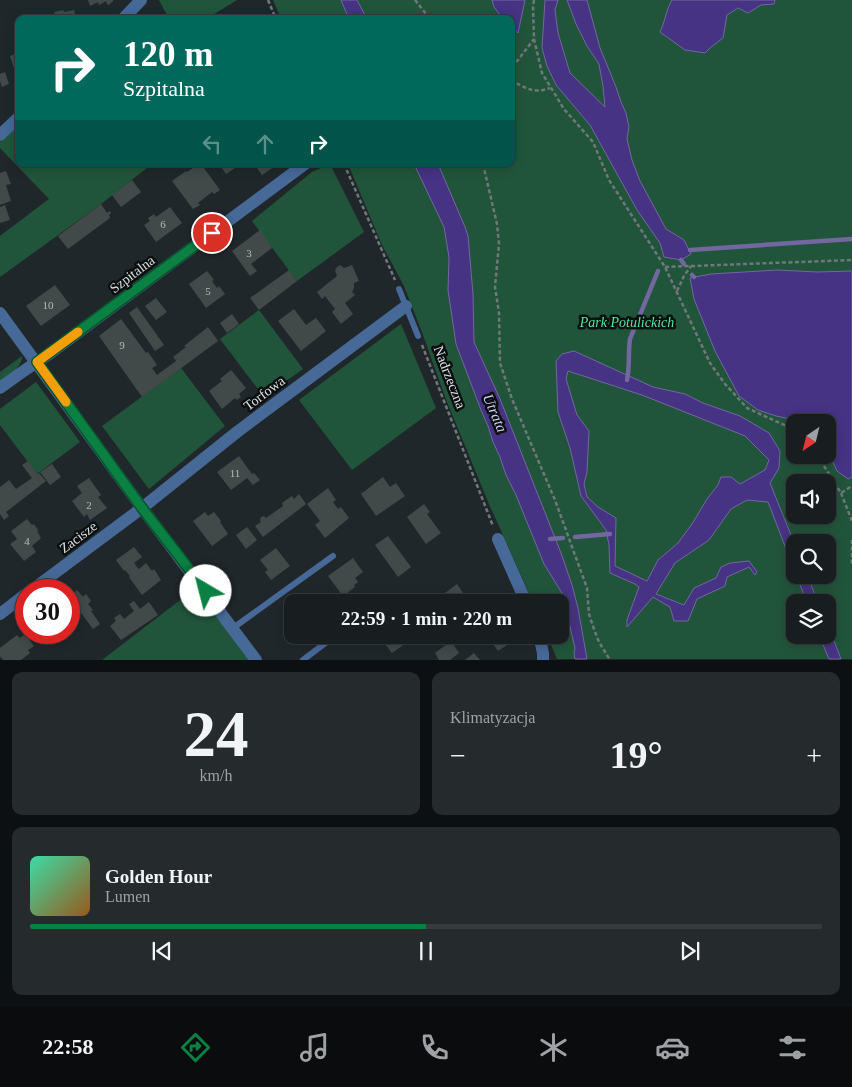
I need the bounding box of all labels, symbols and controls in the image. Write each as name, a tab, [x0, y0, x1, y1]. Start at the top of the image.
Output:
icon: right	[40, 35, 105, 100]
text: 120 m	[123, 35, 213, 74]
text: Szpitalna	[123, 76, 205, 101]
icon: left	[198, 130, 226, 158]
icon: ahead	[251, 130, 279, 158]
icon: right	[304, 130, 332, 158]
pin	[191, 212, 233, 254]
house number: 6	[160, 218, 166, 230]
icon: arrive	[198, 219, 226, 247]
house number: 3	[246, 247, 252, 259]
street label: Szpitalna	[107, 252, 158, 296]
house number: 5	[205, 285, 211, 297]
house number: 10	[43, 299, 54, 311]
park label: Park Potulickich	[579, 315, 674, 330]
house number: 9	[119, 339, 125, 351]
street label: Nadrzeczna	[431, 344, 469, 411]
street label: Torfowa	[241, 373, 288, 414]
water label: Utrata	[480, 391, 510, 435]
north arrow	[786, 414, 836, 464]
map controls	[786, 414, 836, 644]
house number: 11	[230, 467, 240, 479]
button: sound	[786, 474, 836, 524]
house number: 2	[86, 499, 92, 511]
street label: Zacisze	[57, 519, 100, 556]
button: search	[786, 534, 836, 584]
house number: 4	[24, 535, 30, 547]
position arrow	[179, 564, 231, 616]
speed limit sign: 30	[15, 579, 80, 644]
button: layers	[786, 594, 836, 644]
text: 22:59 · 1 min · 220 m	[341, 608, 512, 629]
text: 24	[184, 698, 249, 770]
text: Klimatyzacja	[450, 709, 535, 726]
text: 19°	[609, 734, 663, 776]
text: −	[450, 740, 466, 771]
text: +	[806, 740, 822, 771]
text: km/h	[200, 767, 232, 784]
text: Golden Hour	[105, 866, 212, 887]
text: Lumen	[105, 888, 150, 905]
icon: previous	[148, 937, 176, 965]
icon: pause	[412, 937, 440, 965]
icon: next	[676, 937, 704, 965]
icon: directions	[178, 1030, 213, 1065]
icon: music	[297, 1030, 332, 1065]
icon: phone	[417, 1030, 452, 1065]
icon: climate	[536, 1030, 571, 1065]
icon: car	[655, 1030, 690, 1065]
icon: filters	[775, 1030, 810, 1065]
text: 22:58	[42, 1034, 94, 1059]

